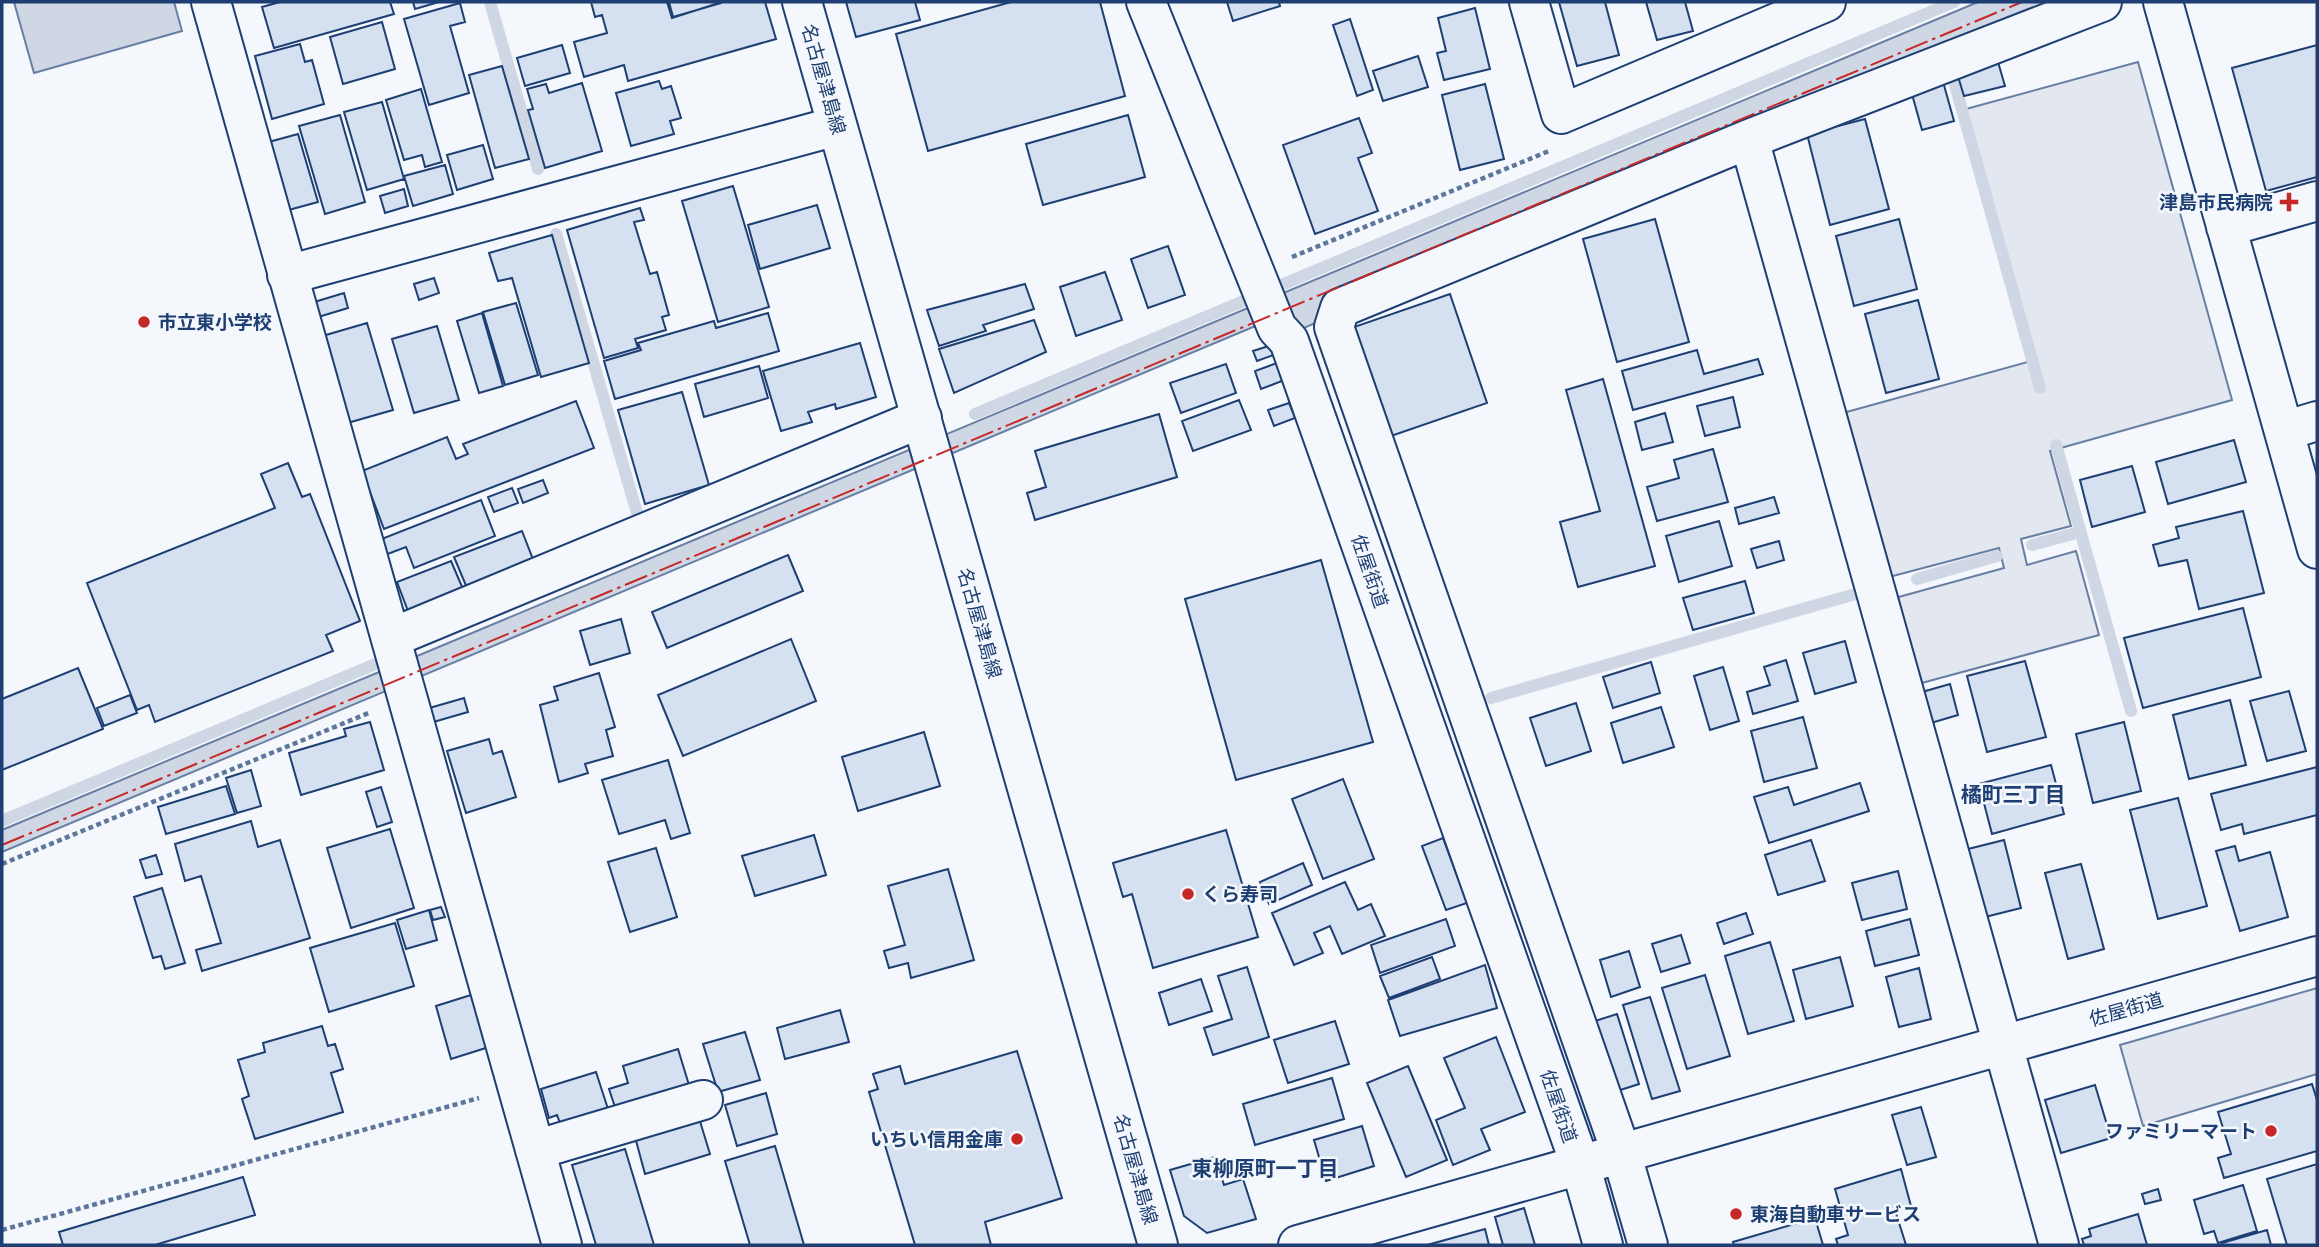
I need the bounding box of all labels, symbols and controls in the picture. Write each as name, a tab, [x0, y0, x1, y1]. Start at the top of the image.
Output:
street label: 名古屋津島線	[796, 21, 852, 137]
place label: 津島市民病院	[2159, 189, 2273, 215]
marker: 津島市民病院	[2279, 192, 2299, 212]
place label: 市立東小学校	[158, 309, 272, 335]
marker: 市立東小学校	[136, 314, 152, 330]
street label: 佐屋街道	[1345, 531, 1395, 611]
street label: 名古屋津島線	[952, 565, 1008, 681]
district label: 橘町三丁目	[1961, 780, 2066, 808]
place label: くら寿司	[1202, 881, 1278, 907]
marker: くら寿司	[1180, 886, 1196, 902]
street label: 佐屋街道	[2086, 986, 2166, 1032]
street label: 佐屋街道	[1534, 1066, 1584, 1146]
street label: 名古屋津島線	[1108, 1111, 1164, 1227]
place label: ファミリーマート	[2105, 1118, 2257, 1144]
marker: ファミリーマート	[2263, 1123, 2279, 1139]
place label: いちい信用金庫	[870, 1126, 1003, 1152]
marker: いちい信用金庫	[1009, 1131, 1025, 1147]
district label: 東柳原町一丁目	[1192, 1154, 1339, 1182]
place label: 東海自動車サービス	[1750, 1201, 1921, 1227]
marker: 東海自動車サービス	[1728, 1206, 1744, 1222]

